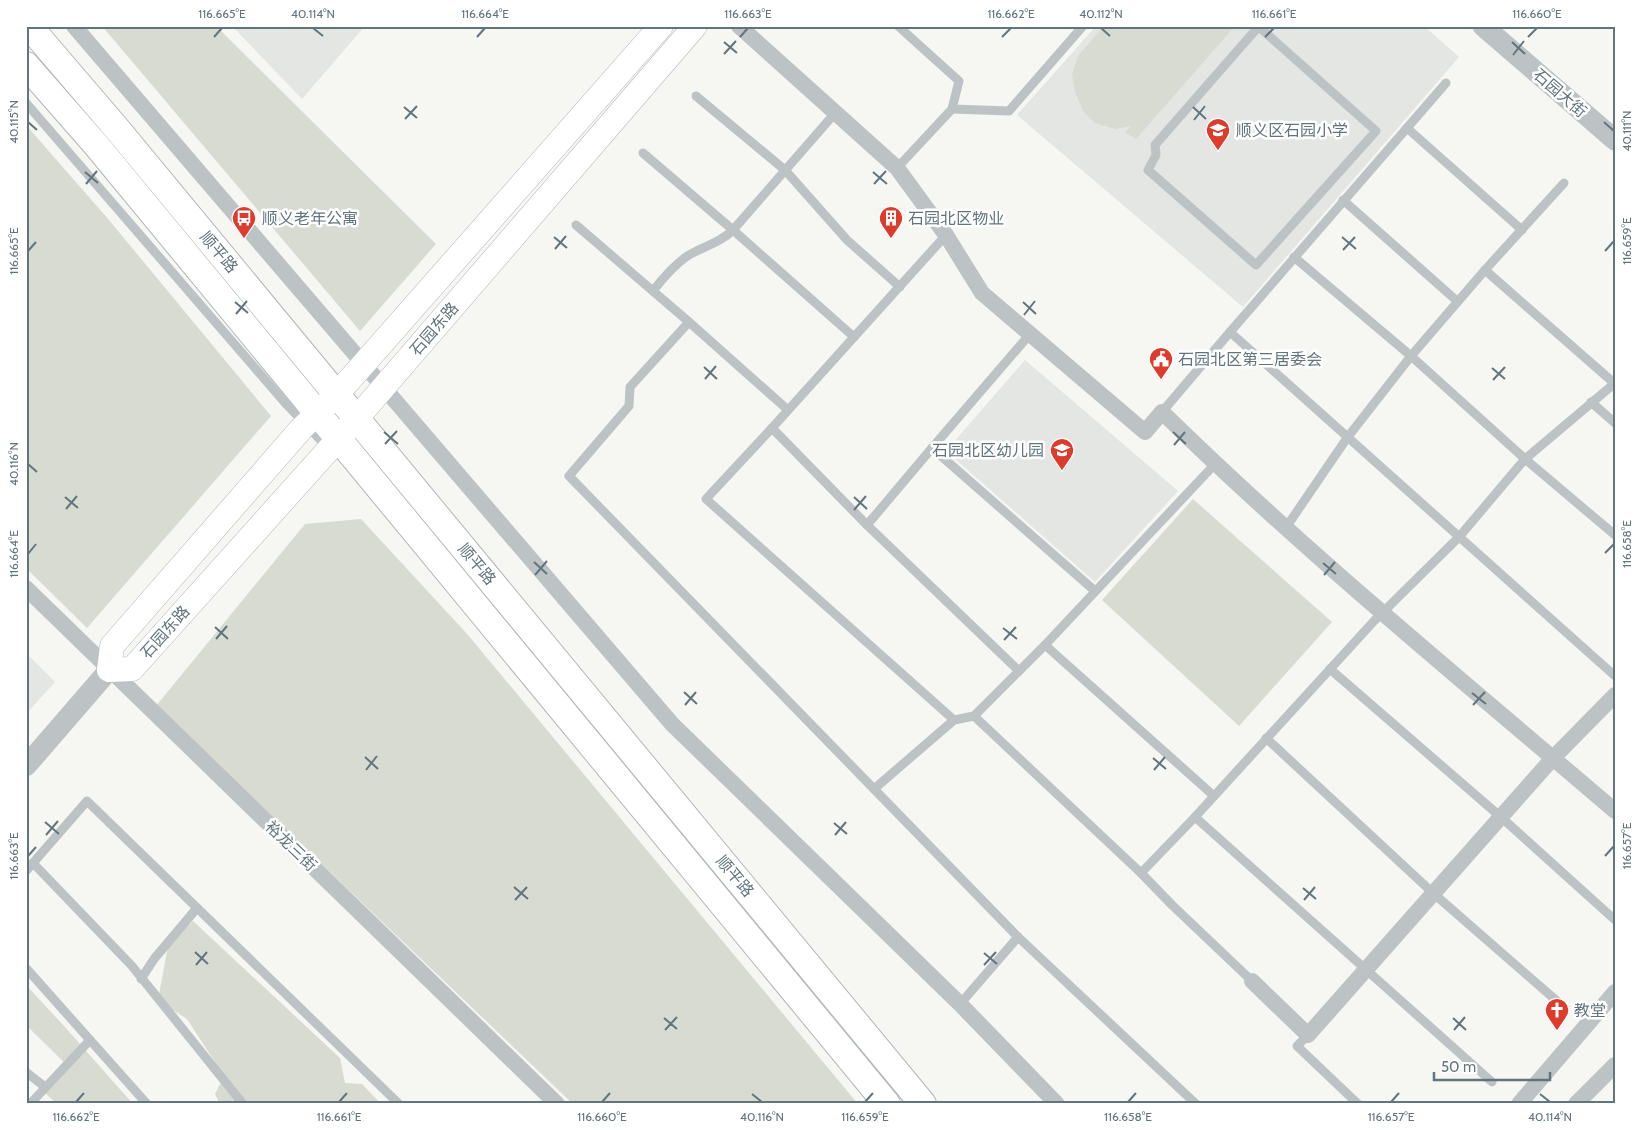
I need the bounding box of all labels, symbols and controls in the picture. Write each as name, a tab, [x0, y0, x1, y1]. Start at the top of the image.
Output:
text: 116.665°E	[198, 6, 246, 21]
text: 40.114°N	[291, 6, 335, 21]
text: 116.664°E	[461, 6, 509, 21]
text: 116.663°E	[724, 6, 772, 21]
text: 116.662°E	[987, 6, 1035, 21]
text: 40.112°N	[1079, 6, 1123, 21]
text: 116.661°E	[1252, 6, 1297, 21]
text: 116.660°E	[1512, 6, 1562, 21]
street label: 石园大街	[1530, 65, 1590, 121]
text: 40.115°N	[6, 100, 21, 144]
text: 40.111°N	[1619, 110, 1634, 152]
school or university icon: 顺义区石园小学	[1205, 117, 1231, 151]
place label: 顺义区石园小学	[1236, 121, 1348, 140]
bus stop icon: 顺义老年公寓	[231, 205, 257, 239]
building icon: 石园北区物业	[878, 205, 904, 239]
place label: 顺义老年公寓	[262, 209, 358, 228]
place label: 石园北区物业	[908, 209, 1004, 228]
text: 116.659°E	[1619, 217, 1634, 265]
text: 116.665°E	[6, 227, 21, 275]
street label: 顺平路	[196, 228, 242, 276]
street label: 石园东路	[406, 299, 462, 359]
public building icon: 石园北区第三居委会	[1148, 346, 1174, 380]
place label: 石园北区第三居委会	[1178, 350, 1322, 369]
school or university icon: 石园北区幼儿园	[1049, 437, 1075, 471]
place label: 石园北区幼儿园	[932, 441, 1044, 460]
text: 40.116°N	[6, 442, 21, 486]
text: 116.658°E	[1619, 520, 1634, 568]
text: 116.664°E	[6, 530, 21, 578]
street label: 顺平路	[454, 540, 500, 588]
street label: 石园东路	[137, 602, 193, 662]
street label: 裕龙三街	[261, 817, 321, 875]
text: 116.657°E	[1619, 822, 1634, 869]
text: 116.663°E	[6, 832, 21, 880]
street label: 顺平路	[712, 852, 758, 900]
church icon: 教堂	[1544, 997, 1570, 1031]
place label: 教堂	[1574, 1001, 1606, 1020]
scale bar	[1434, 1050, 1550, 1082]
text: 50 m	[1441, 1058, 1476, 1076]
text: 116.662°E	[52, 1109, 100, 1124]
text: 116.661°E	[317, 1109, 362, 1124]
text: 116.660°E	[577, 1109, 627, 1124]
text: 40.116°N	[740, 1109, 784, 1124]
text: 116.659°E	[841, 1109, 889, 1124]
text: 116.658°E	[1104, 1109, 1152, 1124]
text: 116.657°E	[1368, 1109, 1415, 1124]
text: 40.114°N	[1528, 1109, 1572, 1124]

